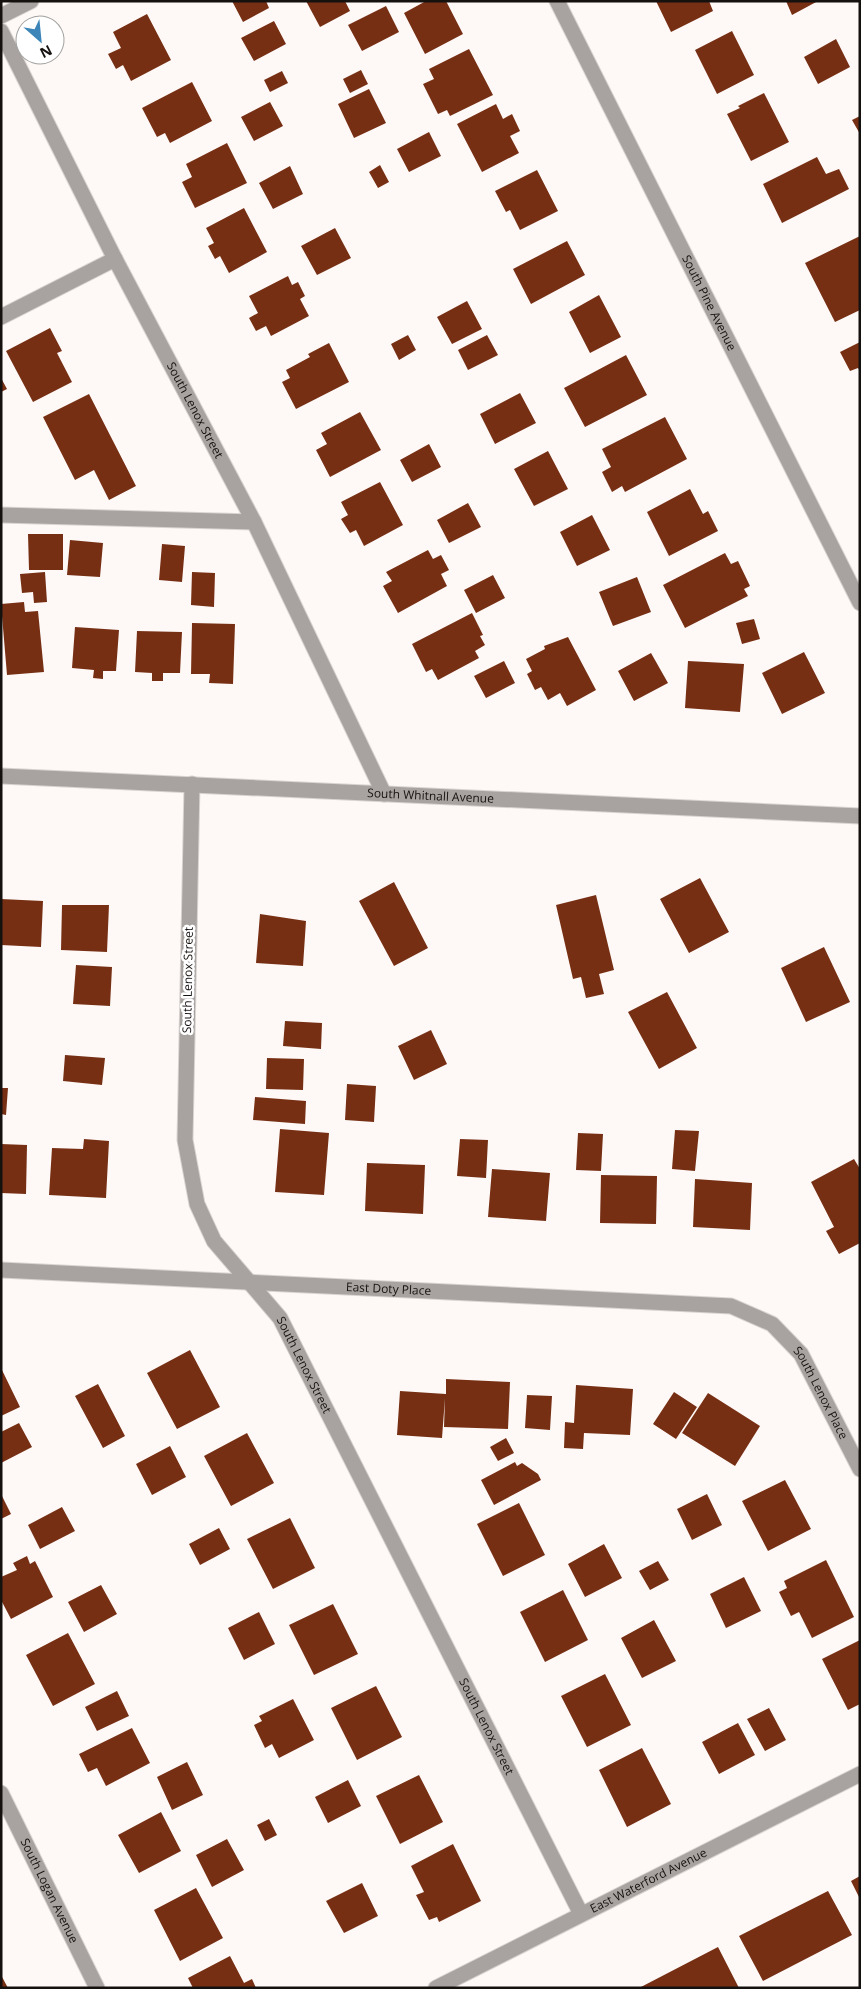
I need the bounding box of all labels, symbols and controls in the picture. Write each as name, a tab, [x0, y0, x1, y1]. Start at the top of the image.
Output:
north arrow	[15, 15, 65, 65]
text: N	[37, 41, 56, 63]
street label: South Pine Avenue	[678, 252, 741, 354]
street label: South Lenox Street	[163, 359, 228, 461]
street label: South Whitnall Avenue	[367, 784, 495, 807]
street label: South Lenox Street	[178, 927, 197, 1033]
street label: East Doty Place	[346, 1278, 432, 1299]
street label: South Lenox Street	[273, 1313, 336, 1416]
street label: South Lenox Place	[790, 1342, 852, 1442]
street label: South Lenox Street	[455, 1675, 518, 1778]
street label: South Logan Avenue	[17, 1835, 83, 1946]
street label: East Waterford Avenue	[587, 1844, 710, 1917]

